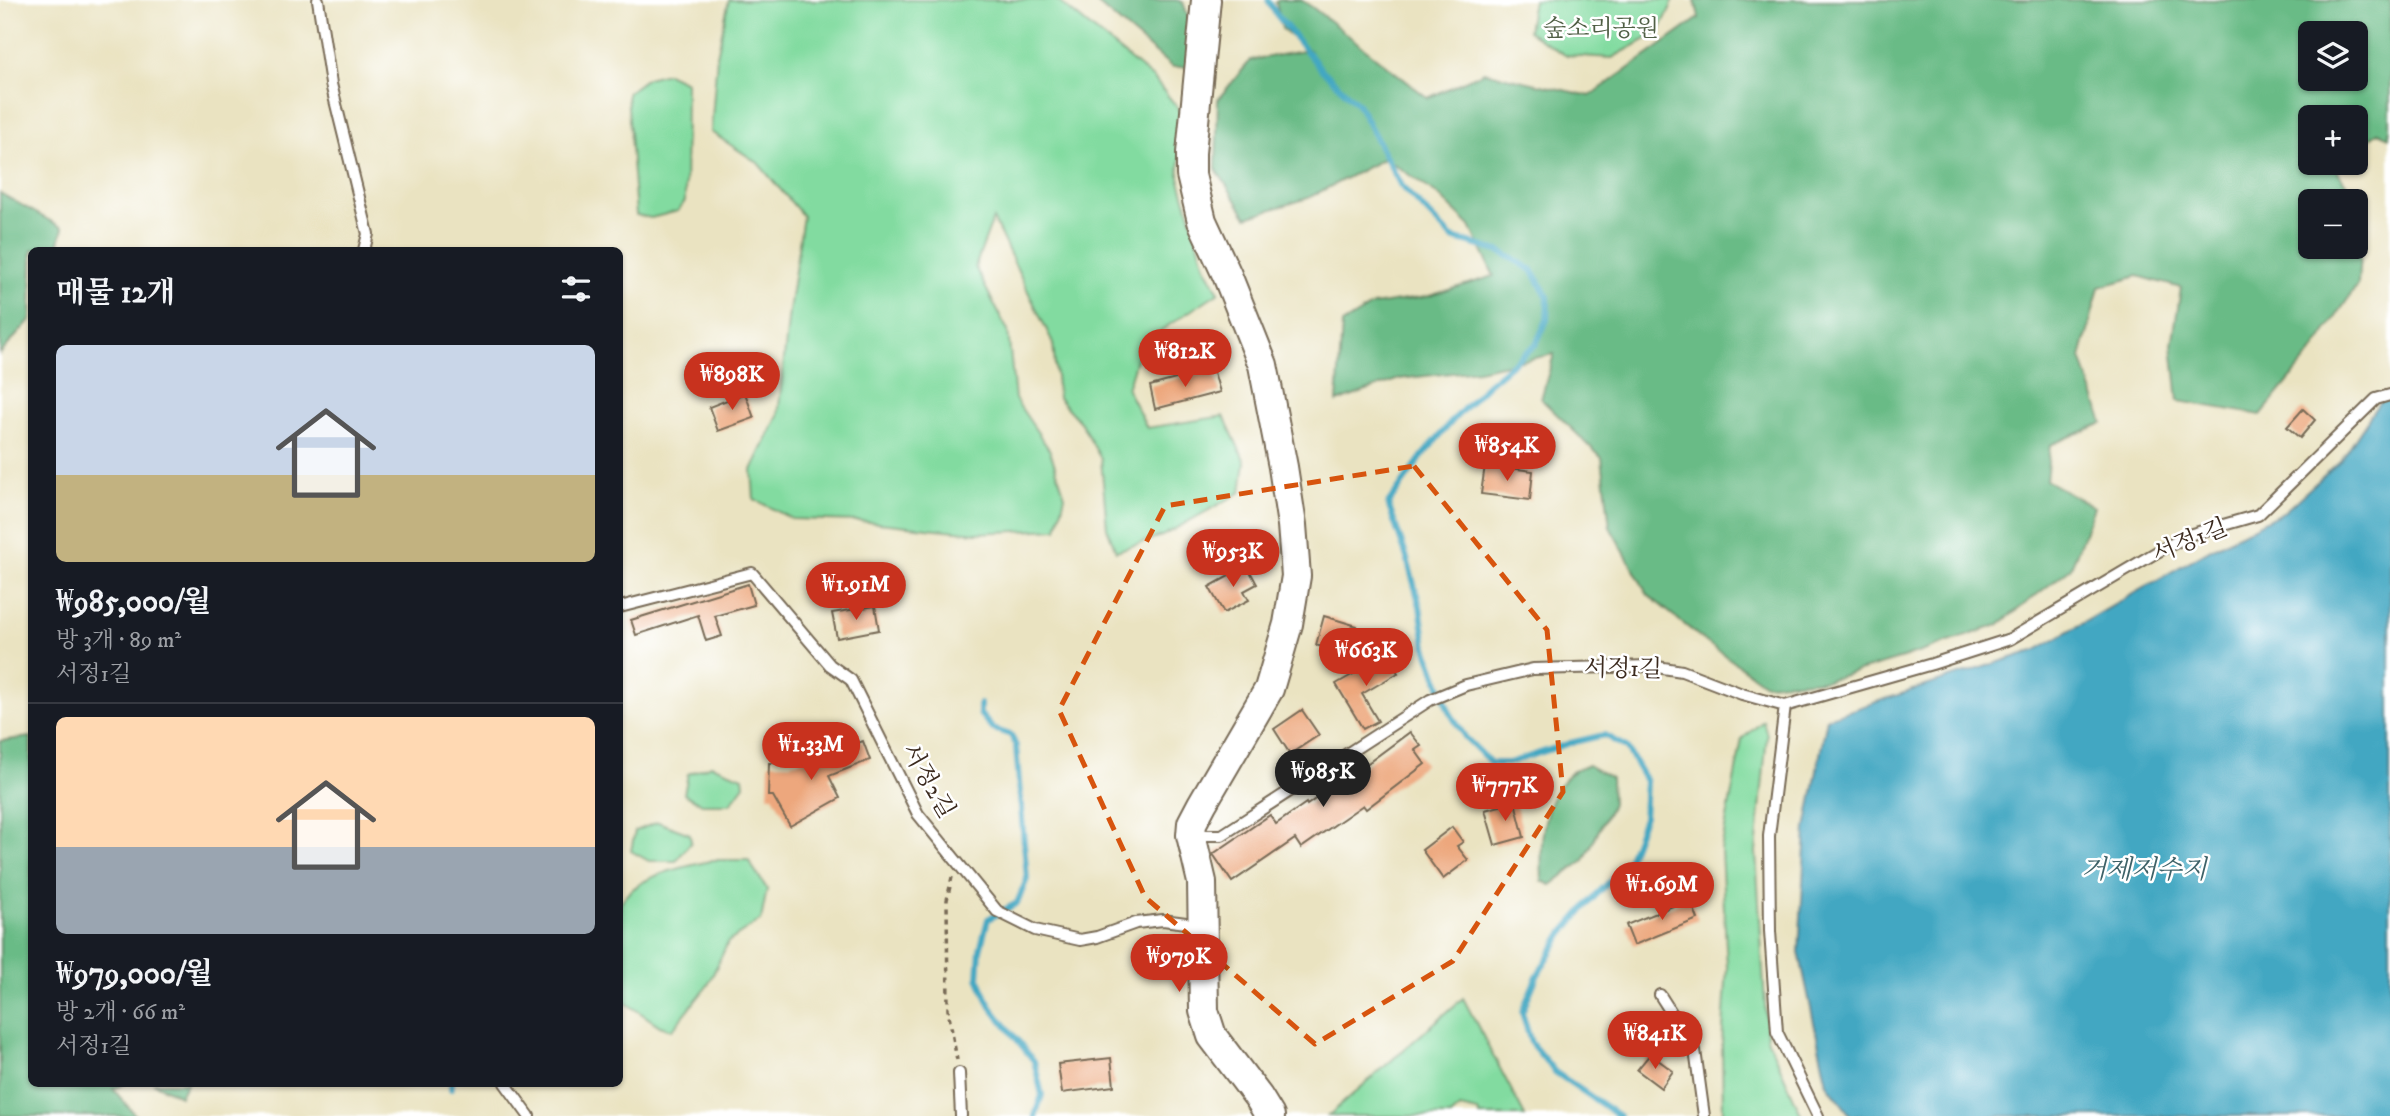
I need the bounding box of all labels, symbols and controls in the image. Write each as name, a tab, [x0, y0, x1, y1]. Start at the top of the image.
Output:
park label: 숲소리공원	[1543, 14, 1659, 44]
map controls	[2298, 21, 2368, 259]
button: layers	[2298, 21, 2368, 91]
button: +	[2298, 105, 2368, 175]
button: −	[2298, 189, 2368, 259]
icon: filters	[557, 270, 595, 308]
text: 매물 12개	[56, 275, 175, 312]
pin: ₩812K	[1136, 330, 1234, 389]
text: ₩812K	[1155, 337, 1215, 366]
pin: ₩898K	[683, 352, 781, 412]
text: ₩898K	[700, 360, 764, 389]
icon: home	[263, 390, 389, 516]
pin: ₩854K	[1458, 424, 1556, 483]
text: ₩854K	[1475, 431, 1539, 460]
street label: 서정1길	[2148, 512, 2232, 570]
pin: ₩953K	[1184, 530, 1282, 589]
text: ₩953K	[1202, 537, 1264, 566]
pin: ₩1.91M	[799, 562, 913, 622]
text: ₩1.91M	[822, 570, 890, 599]
text: ₩985,000/월	[56, 584, 211, 621]
text: 방 3개 · 89 m²	[56, 626, 181, 655]
pin: ₩663K	[1317, 628, 1415, 688]
text: ₩663K	[1335, 636, 1397, 665]
street label: 서정1길	[1584, 653, 1662, 685]
text: 서정1길	[56, 660, 131, 689]
pin: ₩1.33M	[754, 722, 868, 782]
text: ₩1.33M	[778, 730, 844, 759]
street label: 서정2길	[895, 738, 961, 824]
pin: ₩985K	[1274, 750, 1372, 809]
text: ₩985K	[1291, 757, 1355, 786]
icon: home	[263, 762, 389, 888]
pin: ₩777K	[1456, 764, 1554, 823]
text: ₩777K	[1472, 771, 1538, 800]
water label: 거제저수지	[2081, 854, 2209, 887]
pin: ₩1.69M	[1605, 862, 1719, 922]
text: ₩1.69M	[1626, 870, 1698, 899]
pin: ₩979K	[1130, 934, 1228, 994]
text: ₩979K	[1147, 942, 1211, 971]
text: ₩979,000/월	[56, 956, 213, 993]
text: 방 2개 · 66 m²	[56, 998, 185, 1027]
pin: ₩841K	[1606, 1012, 1704, 1071]
text: ₩841K	[1624, 1019, 1686, 1048]
text: 서정1길	[56, 1032, 131, 1061]

